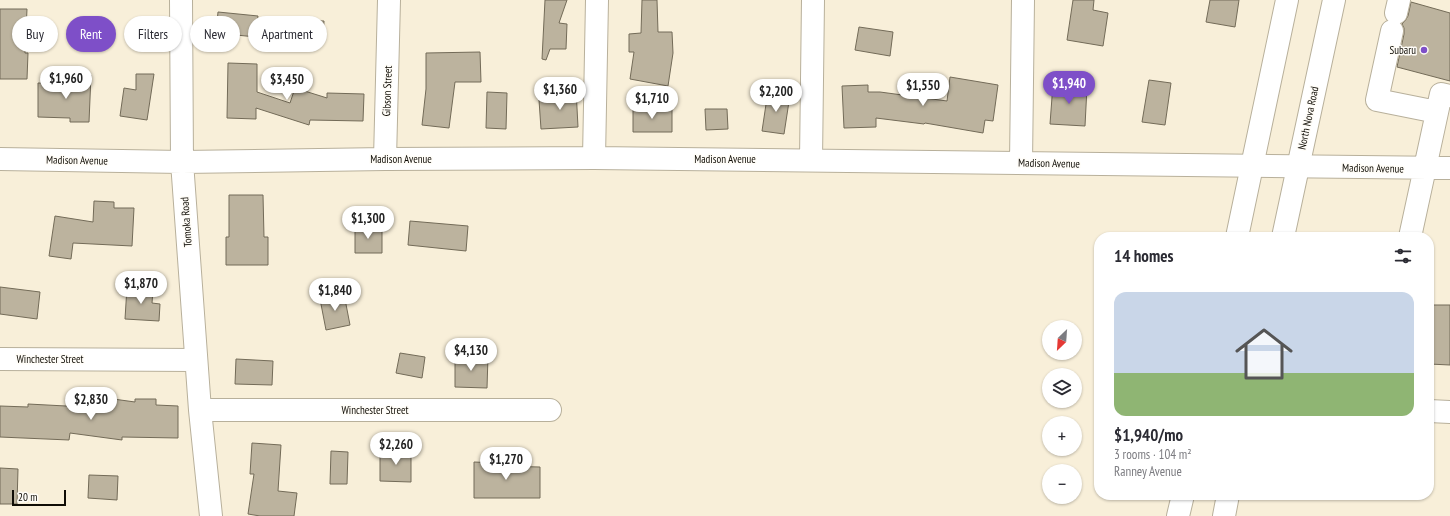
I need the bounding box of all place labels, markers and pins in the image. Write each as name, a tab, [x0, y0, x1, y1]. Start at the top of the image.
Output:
place label: Subaru	[1390, 43, 1416, 57]
marker: Subaru	[1419, 45, 1429, 55]
pin: $1,960	[33, 66, 99, 100]
pin: $3,450	[254, 67, 320, 101]
pin: $1,940	[1036, 71, 1102, 105]
pin: $1,550	[890, 73, 956, 107]
pin: $1,360	[527, 77, 593, 111]
pin: $2,200	[743, 79, 809, 113]
pin: $1,710	[619, 86, 685, 120]
pin: $1,300	[335, 206, 401, 240]
pin: $1,870	[108, 271, 174, 305]
pin: $1,840	[302, 278, 368, 312]
pin: $4,130	[438, 338, 504, 372]
pin: $2,830	[58, 387, 124, 421]
pin: $2,260	[363, 432, 429, 466]
pin: $1,270	[473, 447, 539, 481]

